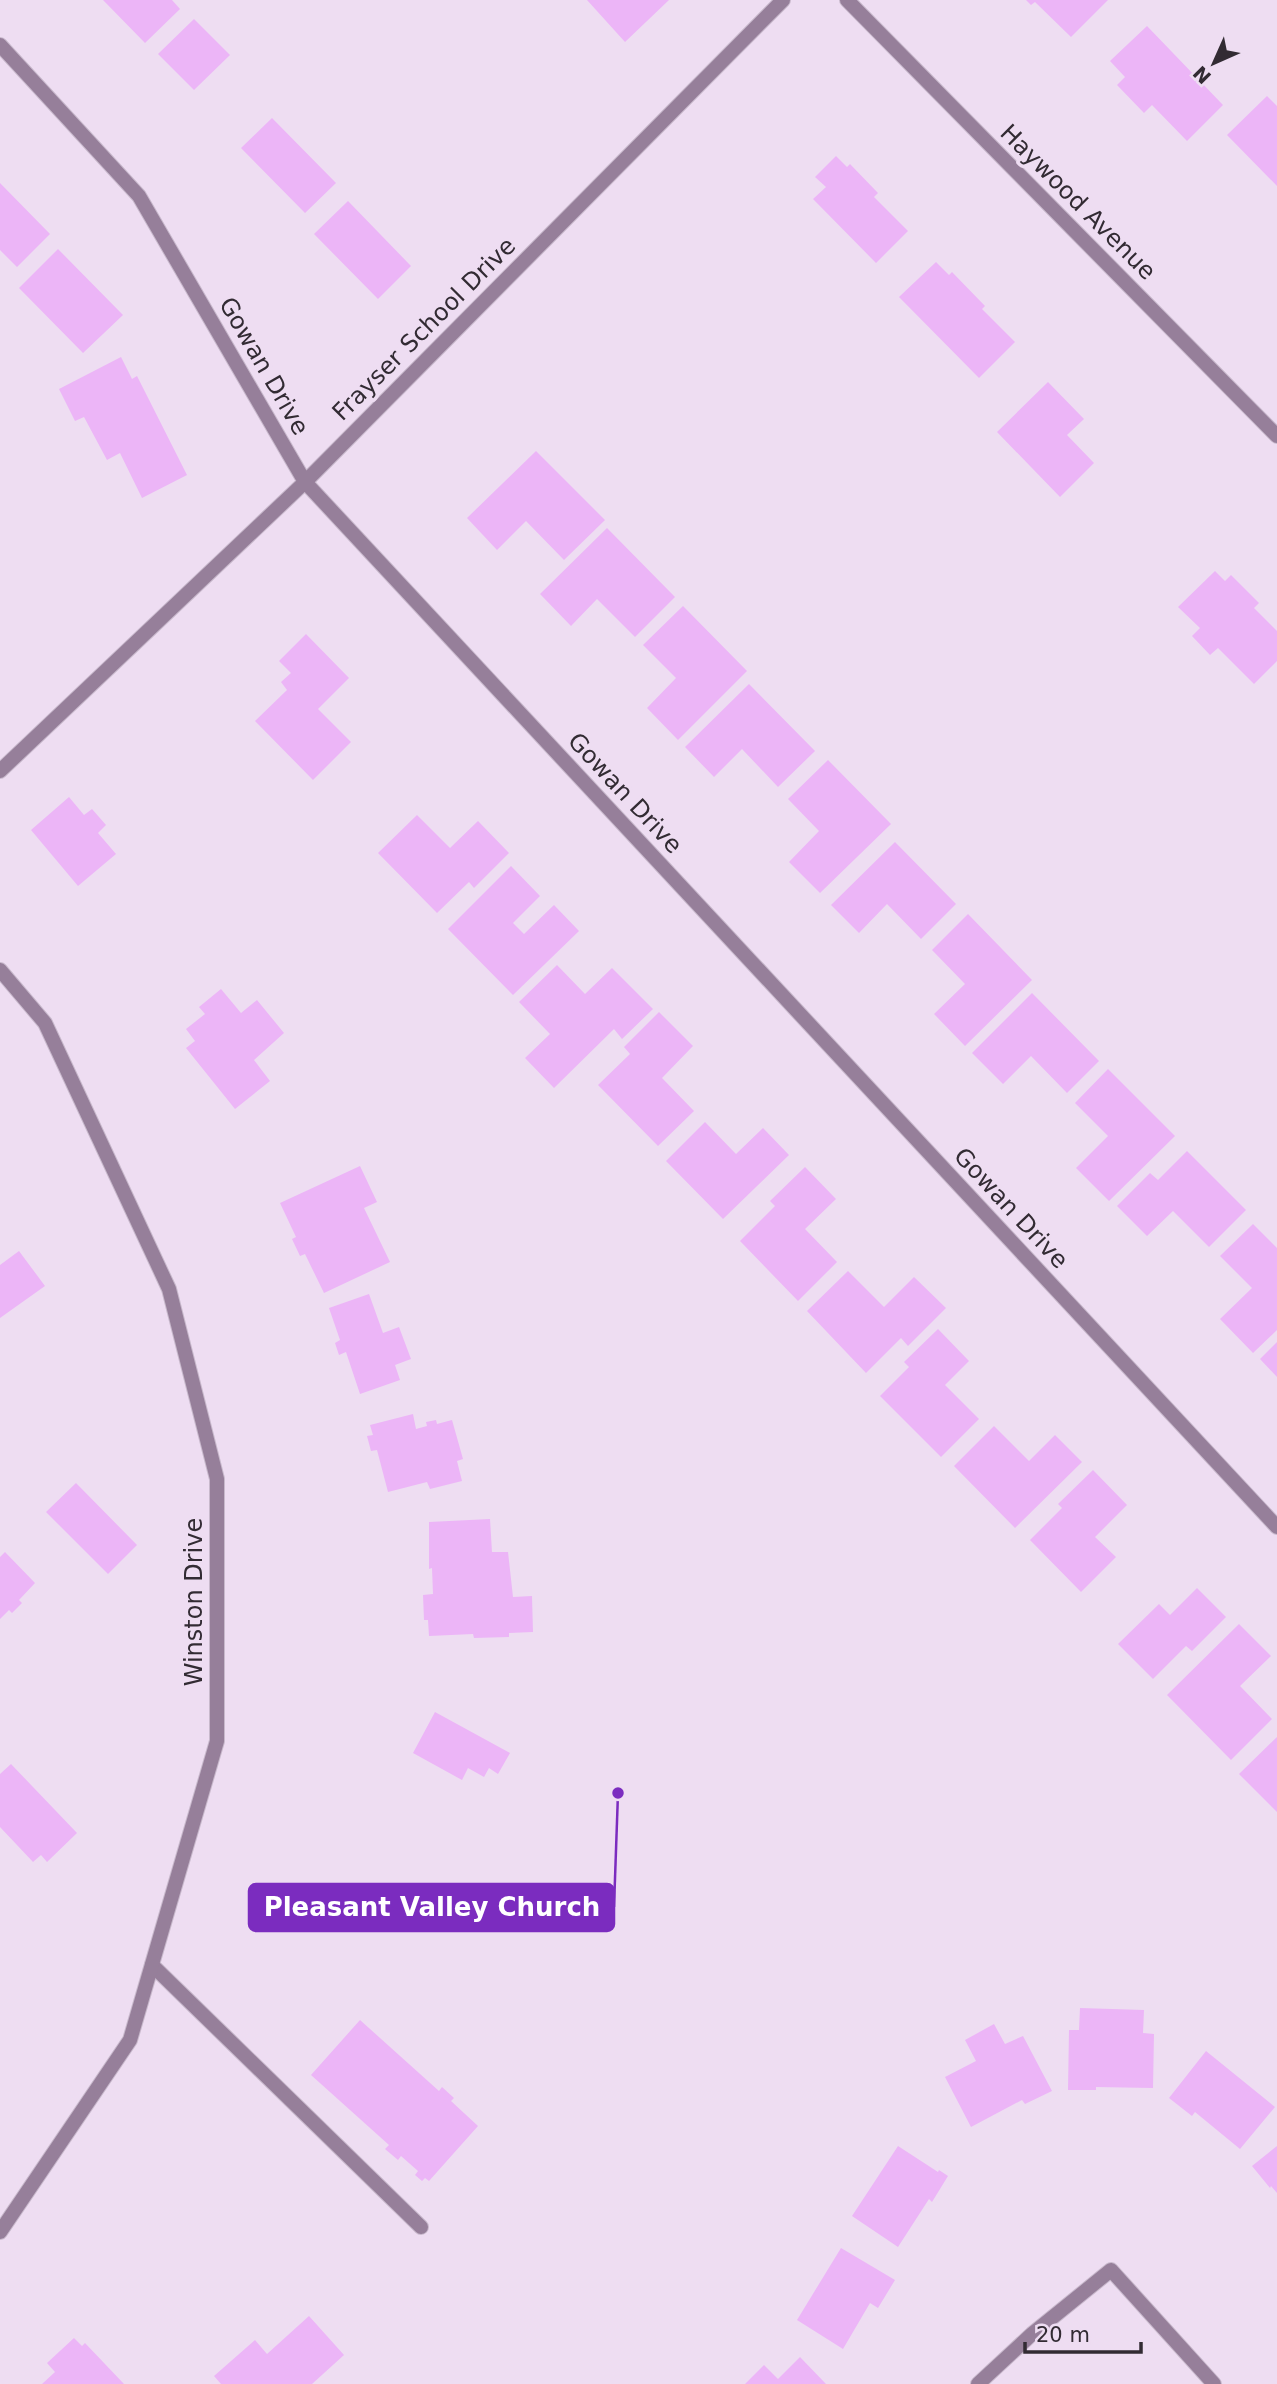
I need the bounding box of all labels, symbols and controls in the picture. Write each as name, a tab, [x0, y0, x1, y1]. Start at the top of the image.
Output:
north arrow	[1179, 28, 1249, 98]
text: N	[1189, 62, 1215, 88]
street label: Haywood Avenue	[995, 119, 1161, 285]
street label: Frayser School Drive	[327, 232, 521, 426]
street label: Gowan Drive	[213, 292, 315, 440]
street label: Gowan Drive	[562, 727, 688, 859]
street label: Gowan Drive	[948, 1142, 1074, 1274]
street label: Winston Drive	[180, 1518, 208, 1686]
callout: Pleasant Valley Church	[249, 1884, 614, 1931]
text: Pleasant Valley Church	[264, 1892, 600, 1922]
scale bar	[1025, 2310, 1140, 2354]
text: 20 m	[1036, 2323, 1090, 2347]

